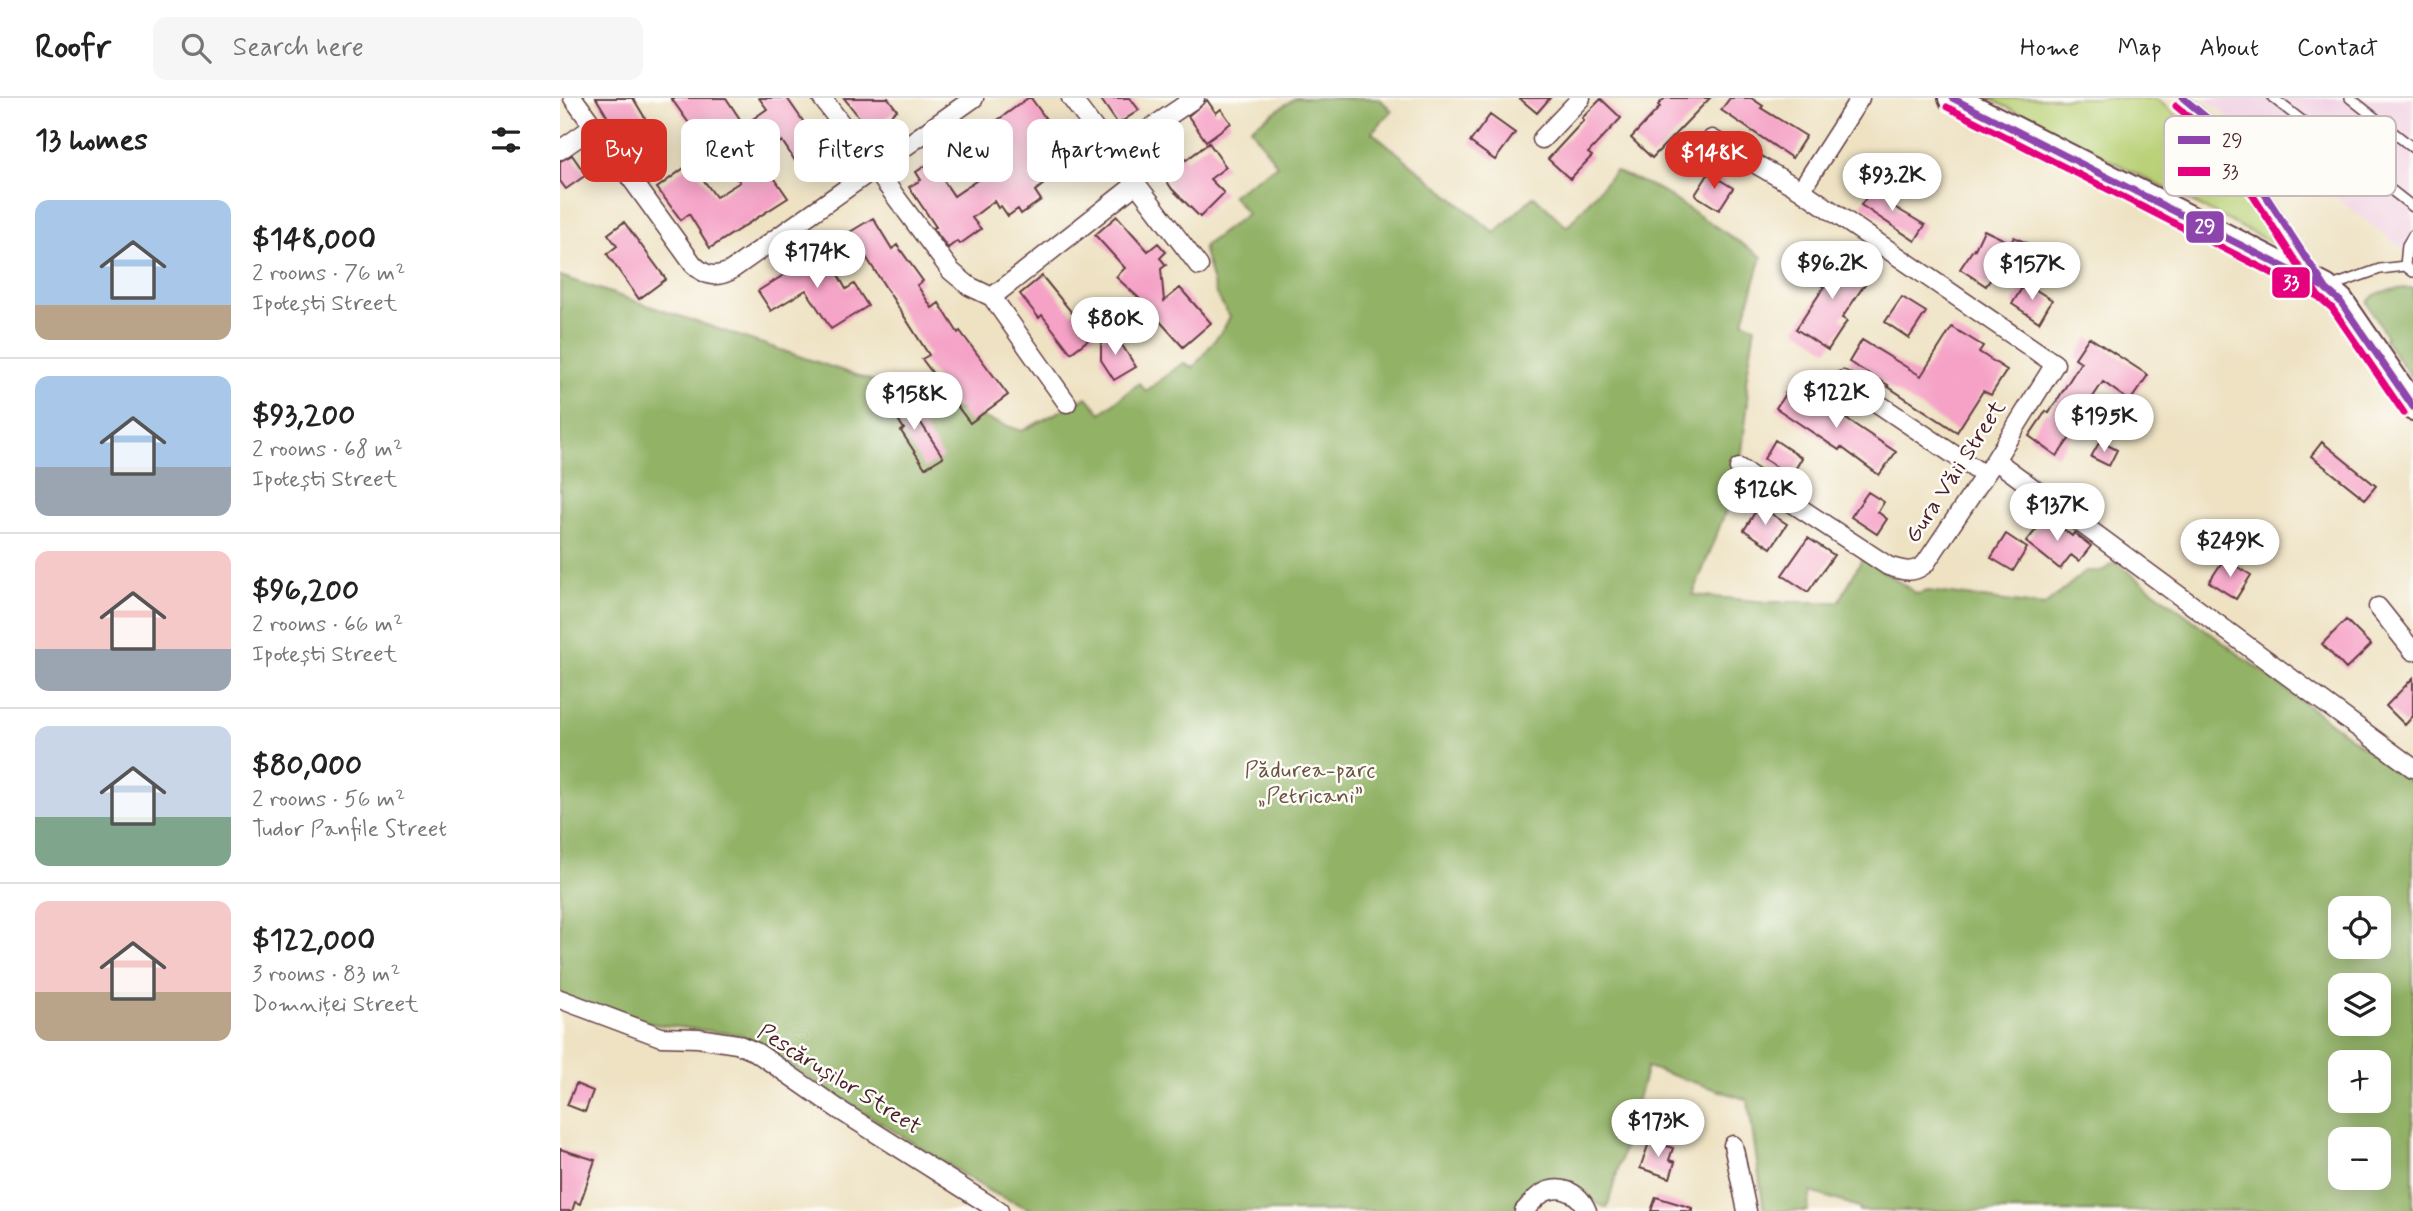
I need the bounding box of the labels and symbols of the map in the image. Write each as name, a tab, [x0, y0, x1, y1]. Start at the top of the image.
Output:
legend	[2164, 116, 2396, 196]
text: 29	[2222, 129, 2243, 154]
pin: $148K	[1665, 132, 1763, 191]
pin: $93.2K	[1835, 153, 1949, 213]
text: 33	[2222, 160, 2239, 185]
line badge: 29	[2185, 210, 2225, 244]
text: 29	[2195, 215, 2215, 240]
pin: $174K	[768, 230, 866, 290]
pin: $96.2K	[1775, 242, 1889, 301]
pin: $157K	[1983, 242, 2081, 302]
line badge: 33	[2271, 266, 2311, 299]
text: 33	[2283, 271, 2299, 296]
pin: $80K	[1074, 298, 1156, 357]
pin: $122K	[1787, 370, 1885, 430]
pin: $158K	[865, 372, 963, 432]
street label: Gura Văii Street	[1899, 394, 2014, 549]
pin: $195K	[2055, 394, 2153, 454]
pin: $126K	[1716, 468, 1814, 527]
pin: $137K	[2008, 484, 2106, 543]
pin: $249K	[2181, 519, 2279, 579]
park label: Pădurea-parc „Petricani”	[1245, 756, 1375, 812]
street label: Pescărușilor Street	[751, 1018, 927, 1143]
pin: $173K	[1609, 1100, 1707, 1159]

